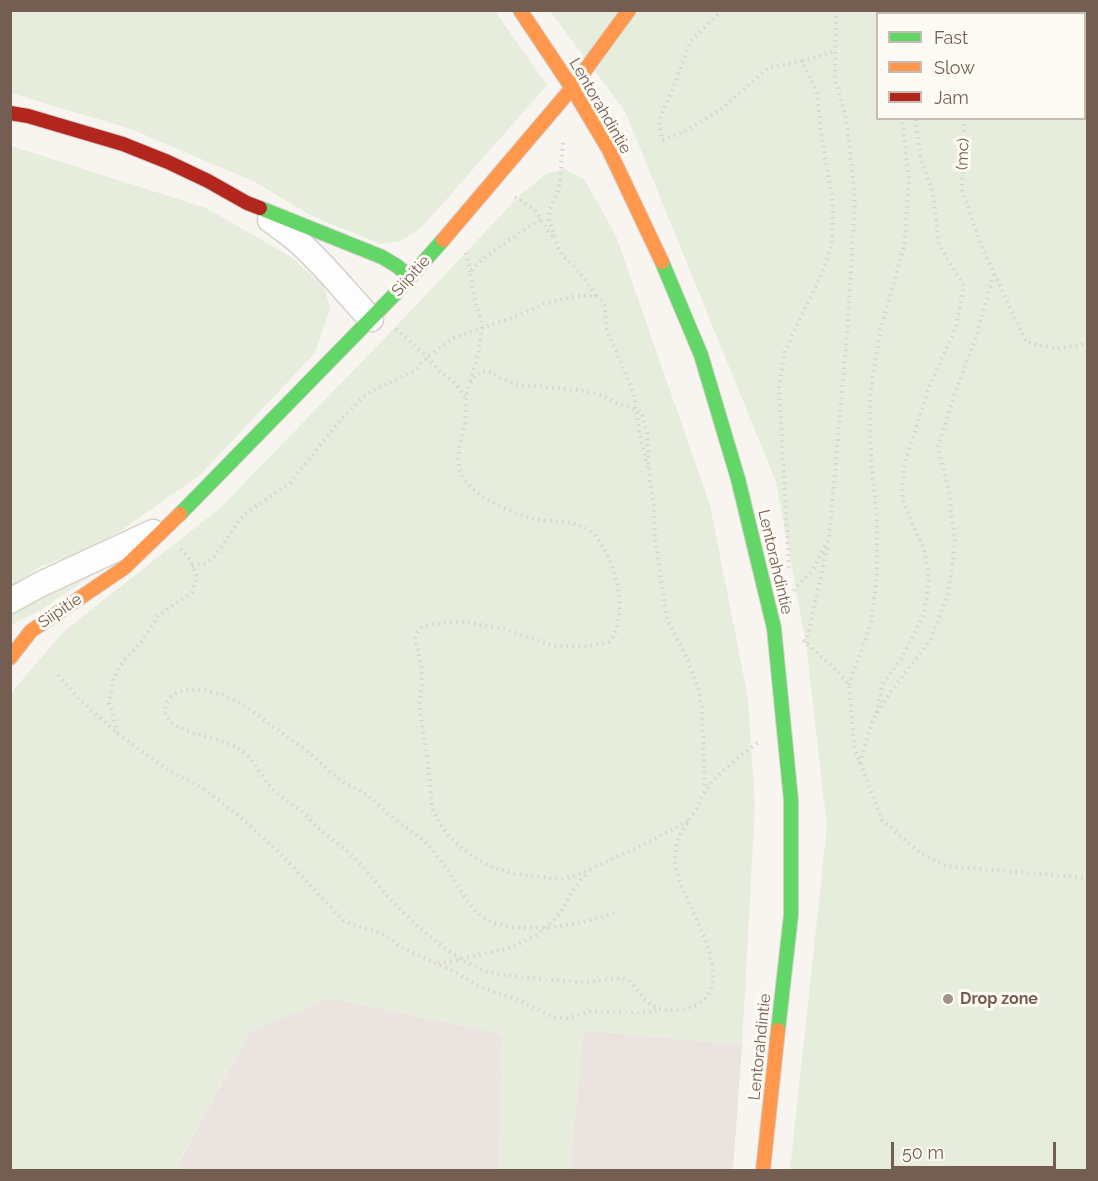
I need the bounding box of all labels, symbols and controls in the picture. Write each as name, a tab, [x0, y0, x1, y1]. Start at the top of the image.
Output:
legend	[876, 12, 1086, 120]
text: Fast	[934, 27, 968, 48]
street label: Lentorahdintie	[565, 55, 635, 157]
text: Slow	[934, 57, 975, 78]
text: Jam	[934, 87, 969, 108]
street label: (mc)	[953, 138, 973, 170]
street label: Siipitie	[388, 252, 434, 300]
street label: Lentorahdintie	[754, 508, 796, 616]
street label: Siipitie	[35, 590, 85, 632]
place label: Drop zone	[960, 989, 1038, 1009]
marker: Drop zone	[941, 992, 955, 1006]
street label: Lentorahdintie	[745, 993, 775, 1101]
scale bar	[894, 1130, 1059, 1168]
text: 50 m	[902, 1142, 944, 1163]

